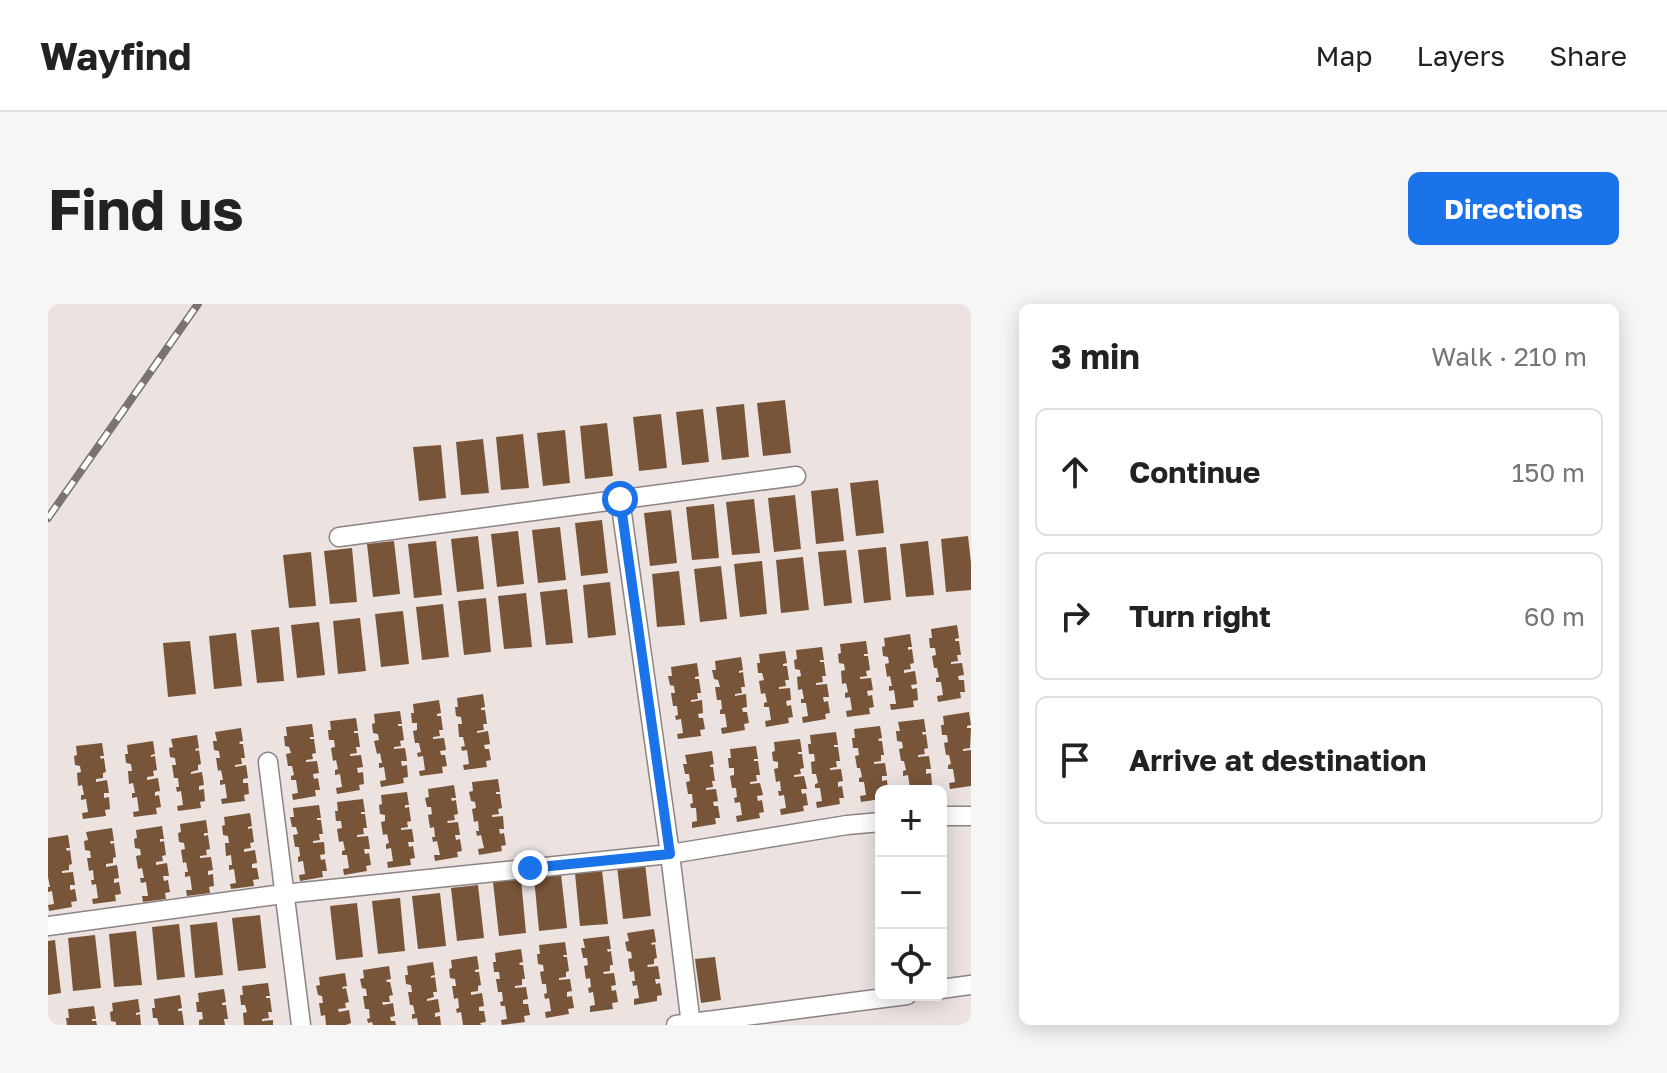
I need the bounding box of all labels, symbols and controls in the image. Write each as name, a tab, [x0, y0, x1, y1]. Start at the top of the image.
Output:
text: Wayfind	[40, 33, 191, 78]
text: Map	[1315, 39, 1373, 72]
text: Layers	[1417, 39, 1505, 72]
text: Share	[1549, 39, 1627, 72]
button: Directions	[1408, 172, 1619, 245]
text: Find us	[48, 175, 244, 242]
text: 3 min	[1051, 336, 1140, 376]
text: Walk · 210 m	[1431, 341, 1587, 372]
icon: ahead	[1053, 450, 1097, 494]
text: Continue	[1129, 454, 1260, 490]
text: 150 m	[1512, 457, 1585, 488]
route start	[602, 481, 638, 517]
icon: right	[1053, 594, 1097, 638]
text: Turn right	[1129, 598, 1271, 634]
text: 60 m	[1524, 601, 1585, 632]
icon: arrive	[1053, 738, 1097, 782]
text: Arrive at destination	[1129, 742, 1426, 778]
map controls	[875, 785, 947, 1001]
button: +	[875, 785, 947, 857]
route end	[512, 850, 548, 886]
button: −	[875, 857, 947, 929]
button: locate	[875, 929, 947, 1001]

